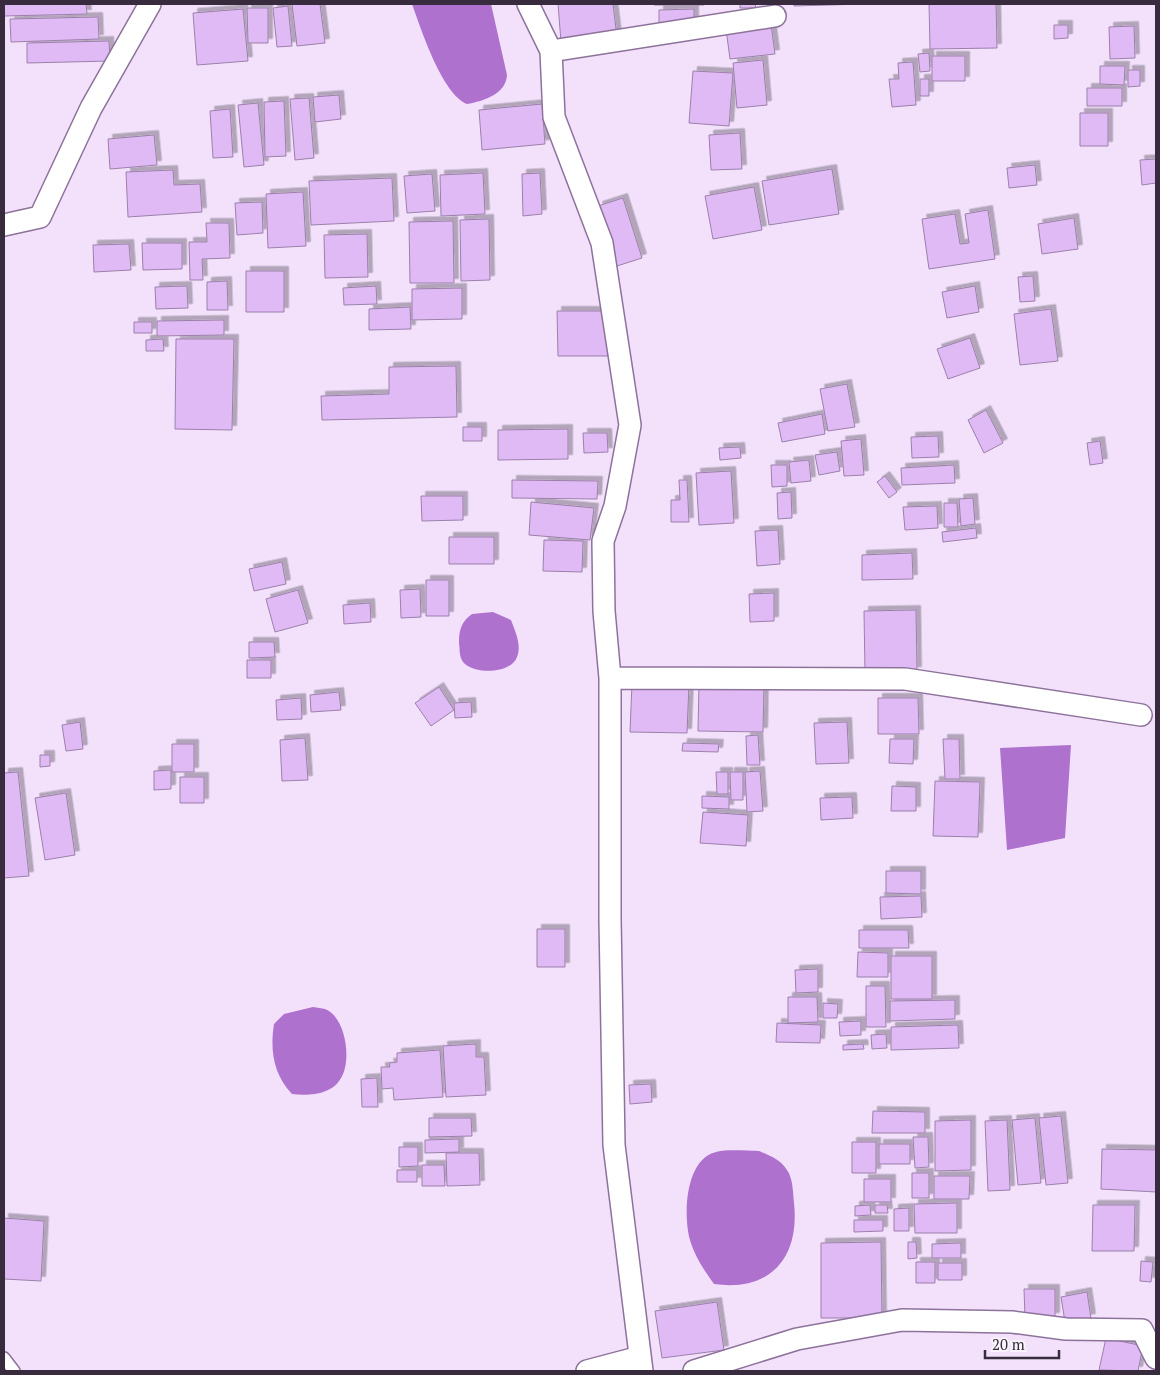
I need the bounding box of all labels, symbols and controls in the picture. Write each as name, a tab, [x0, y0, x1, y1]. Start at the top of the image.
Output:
scale bar	[985, 1328, 1059, 1360]
text: 20 m	[992, 1334, 1025, 1354]

